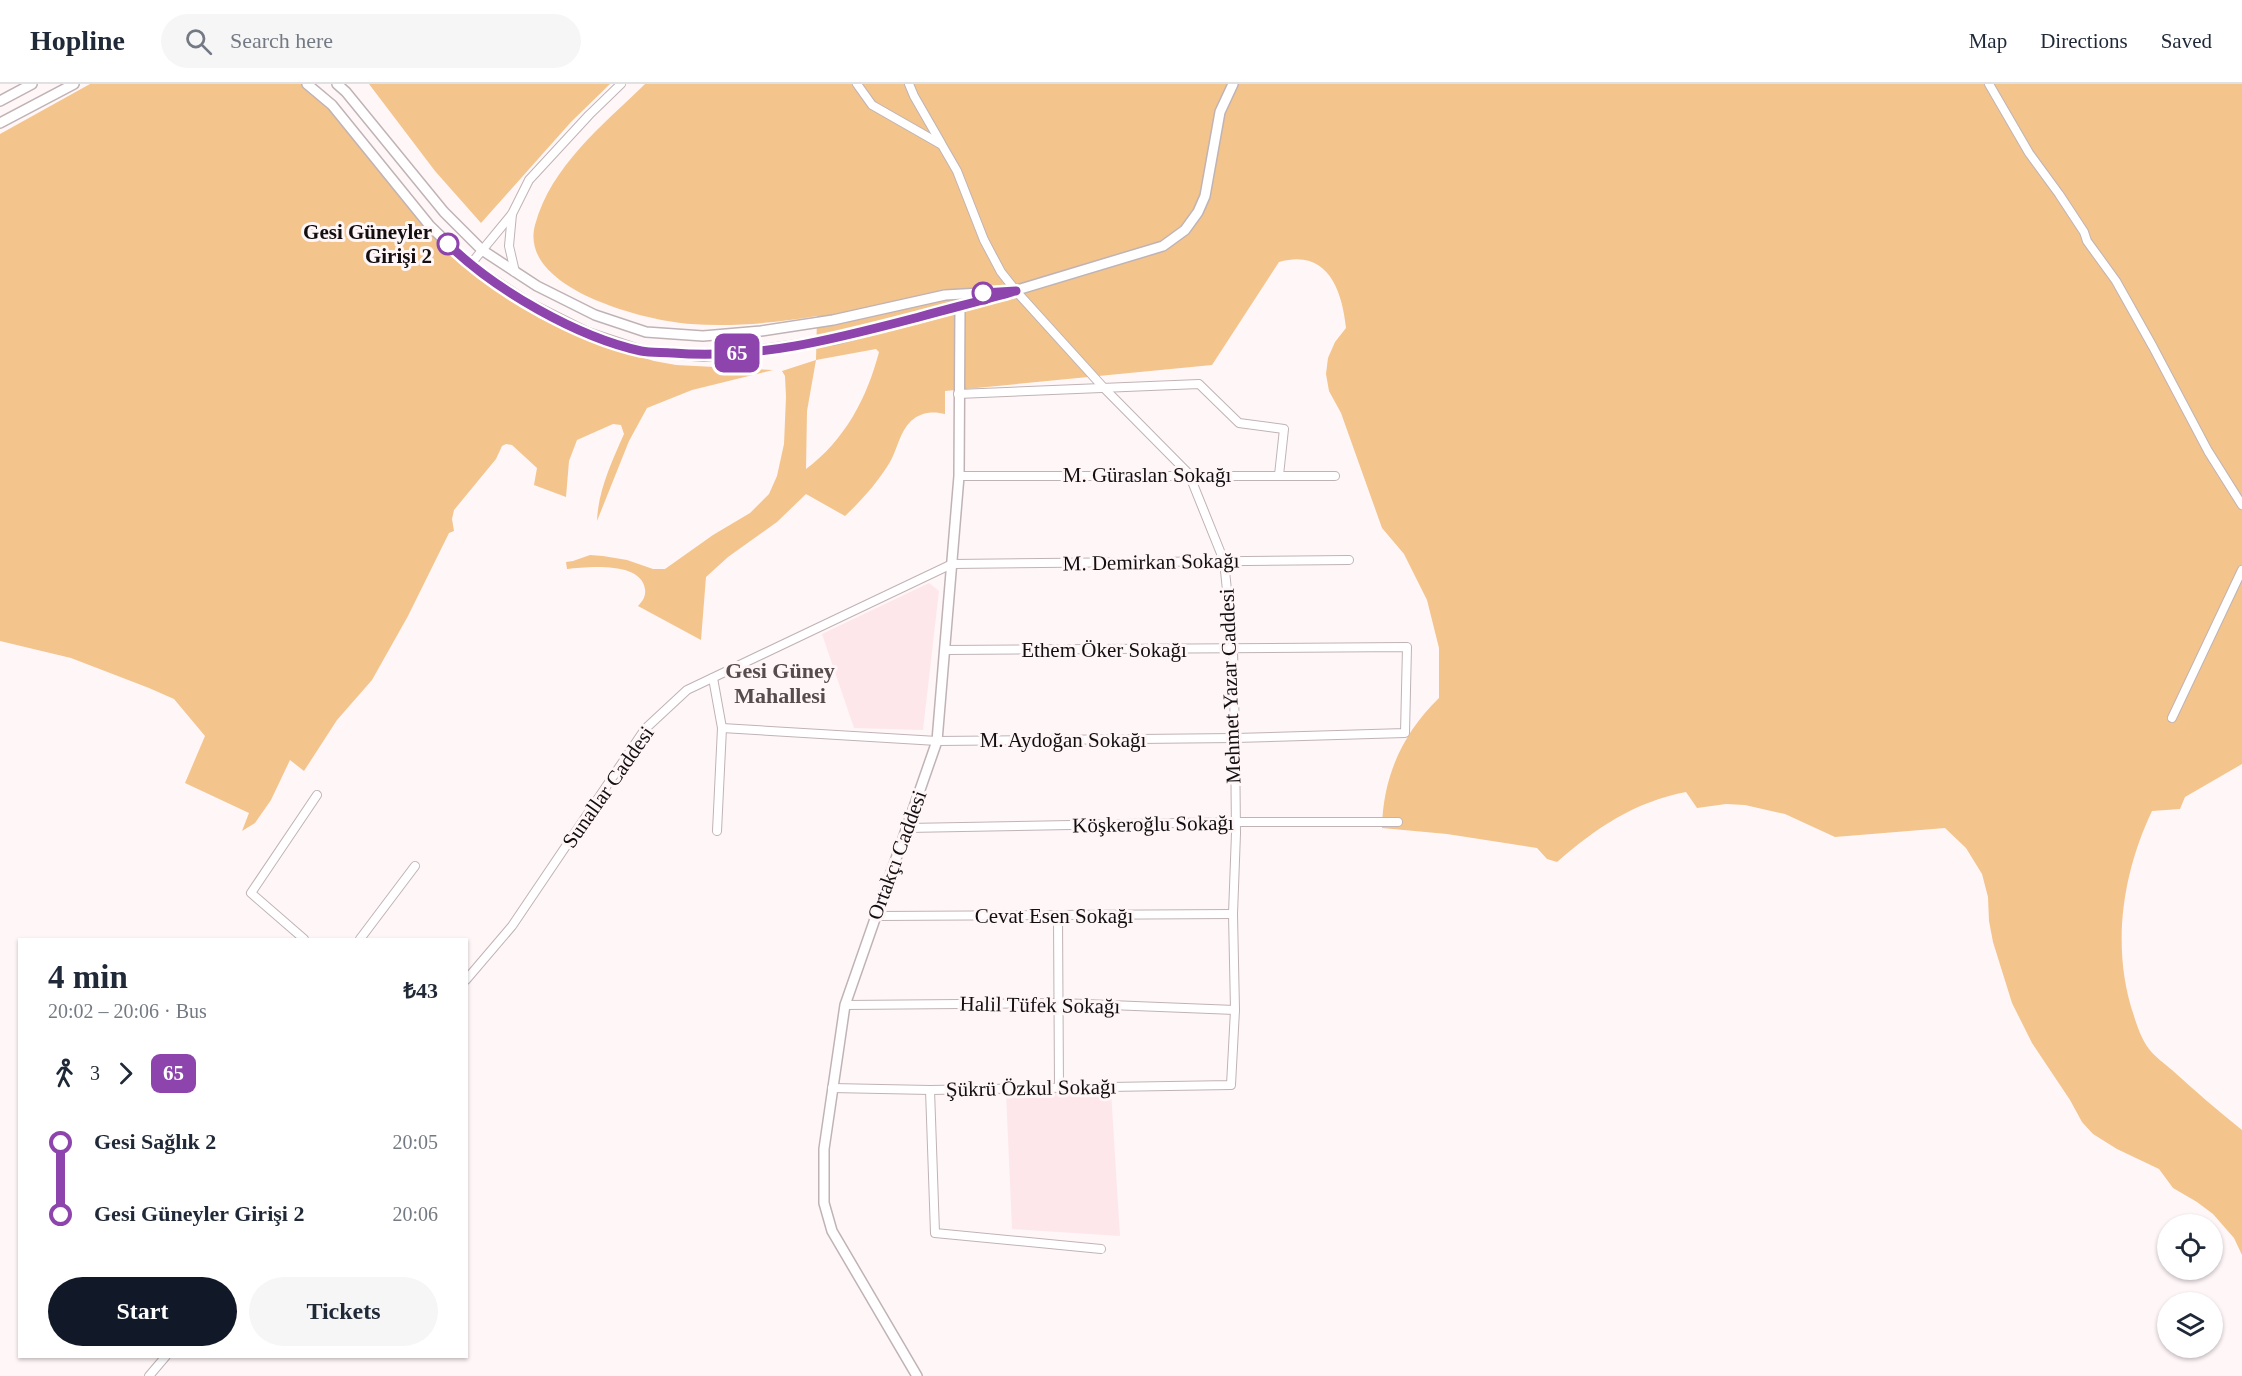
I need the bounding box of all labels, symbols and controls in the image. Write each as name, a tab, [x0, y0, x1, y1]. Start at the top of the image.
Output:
search box	[161, 14, 581, 68]
text: Hopline	[30, 25, 125, 56]
icon: search	[182, 25, 215, 58]
text: Search here	[230, 28, 333, 53]
text: Map	[1969, 29, 2007, 53]
text: Directions	[2040, 29, 2128, 53]
text: Saved	[2161, 29, 2212, 53]
place label: Gesi Güneyler Girişi 2	[303, 220, 432, 268]
marker: Gesi Güneyler Girişi 2	[437, 233, 459, 255]
unlabelled marker	[972, 282, 994, 304]
line badge: 65	[710, 334, 764, 372]
text: 65	[727, 341, 748, 365]
street label: M. Güraslan Sokağı	[1063, 463, 1231, 487]
street label: M. Demirkan Sokağı	[1062, 548, 1240, 576]
street label: Mehmet Yazar Caddesi	[1215, 588, 1245, 784]
street label: Ethem Öker Sokağı	[1021, 638, 1187, 662]
district label: Gesi Güney Mahallesi	[725, 658, 835, 708]
street label: Sunallar Caddesi	[557, 721, 659, 852]
street label: M. Aydoğan Sokağı	[980, 728, 1146, 752]
street label: Ortakçı Caddesi	[862, 787, 932, 923]
street label: Köşkeroğlu Sokağı	[1072, 811, 1234, 837]
street label: Cevat Esen Sokağı	[975, 904, 1133, 928]
text: 4 min	[48, 959, 128, 995]
text: ₺43	[403, 978, 438, 1003]
street label: Halil Tüfek Sokağı	[960, 992, 1121, 1018]
text: 20:02 – 20:06 · Bus	[48, 1000, 207, 1022]
icon: walk	[48, 1057, 81, 1090]
icon: forward	[109, 1057, 142, 1090]
text: 65	[163, 1061, 184, 1085]
text: 3	[90, 1062, 100, 1084]
street label: Şükrü Özkul Sokağı	[946, 1075, 1117, 1101]
text: Gesi Sağlık 2	[94, 1129, 216, 1154]
text: 20:05	[392, 1131, 438, 1153]
text: Gesi Güneyler Girişi 2	[94, 1201, 304, 1226]
text: 20:06	[392, 1203, 438, 1225]
map controls	[2157, 1214, 2223, 1358]
button: locate	[2157, 1214, 2223, 1280]
button: Start	[48, 1277, 237, 1346]
button: Tickets	[249, 1277, 438, 1346]
button: layers	[2157, 1292, 2223, 1358]

